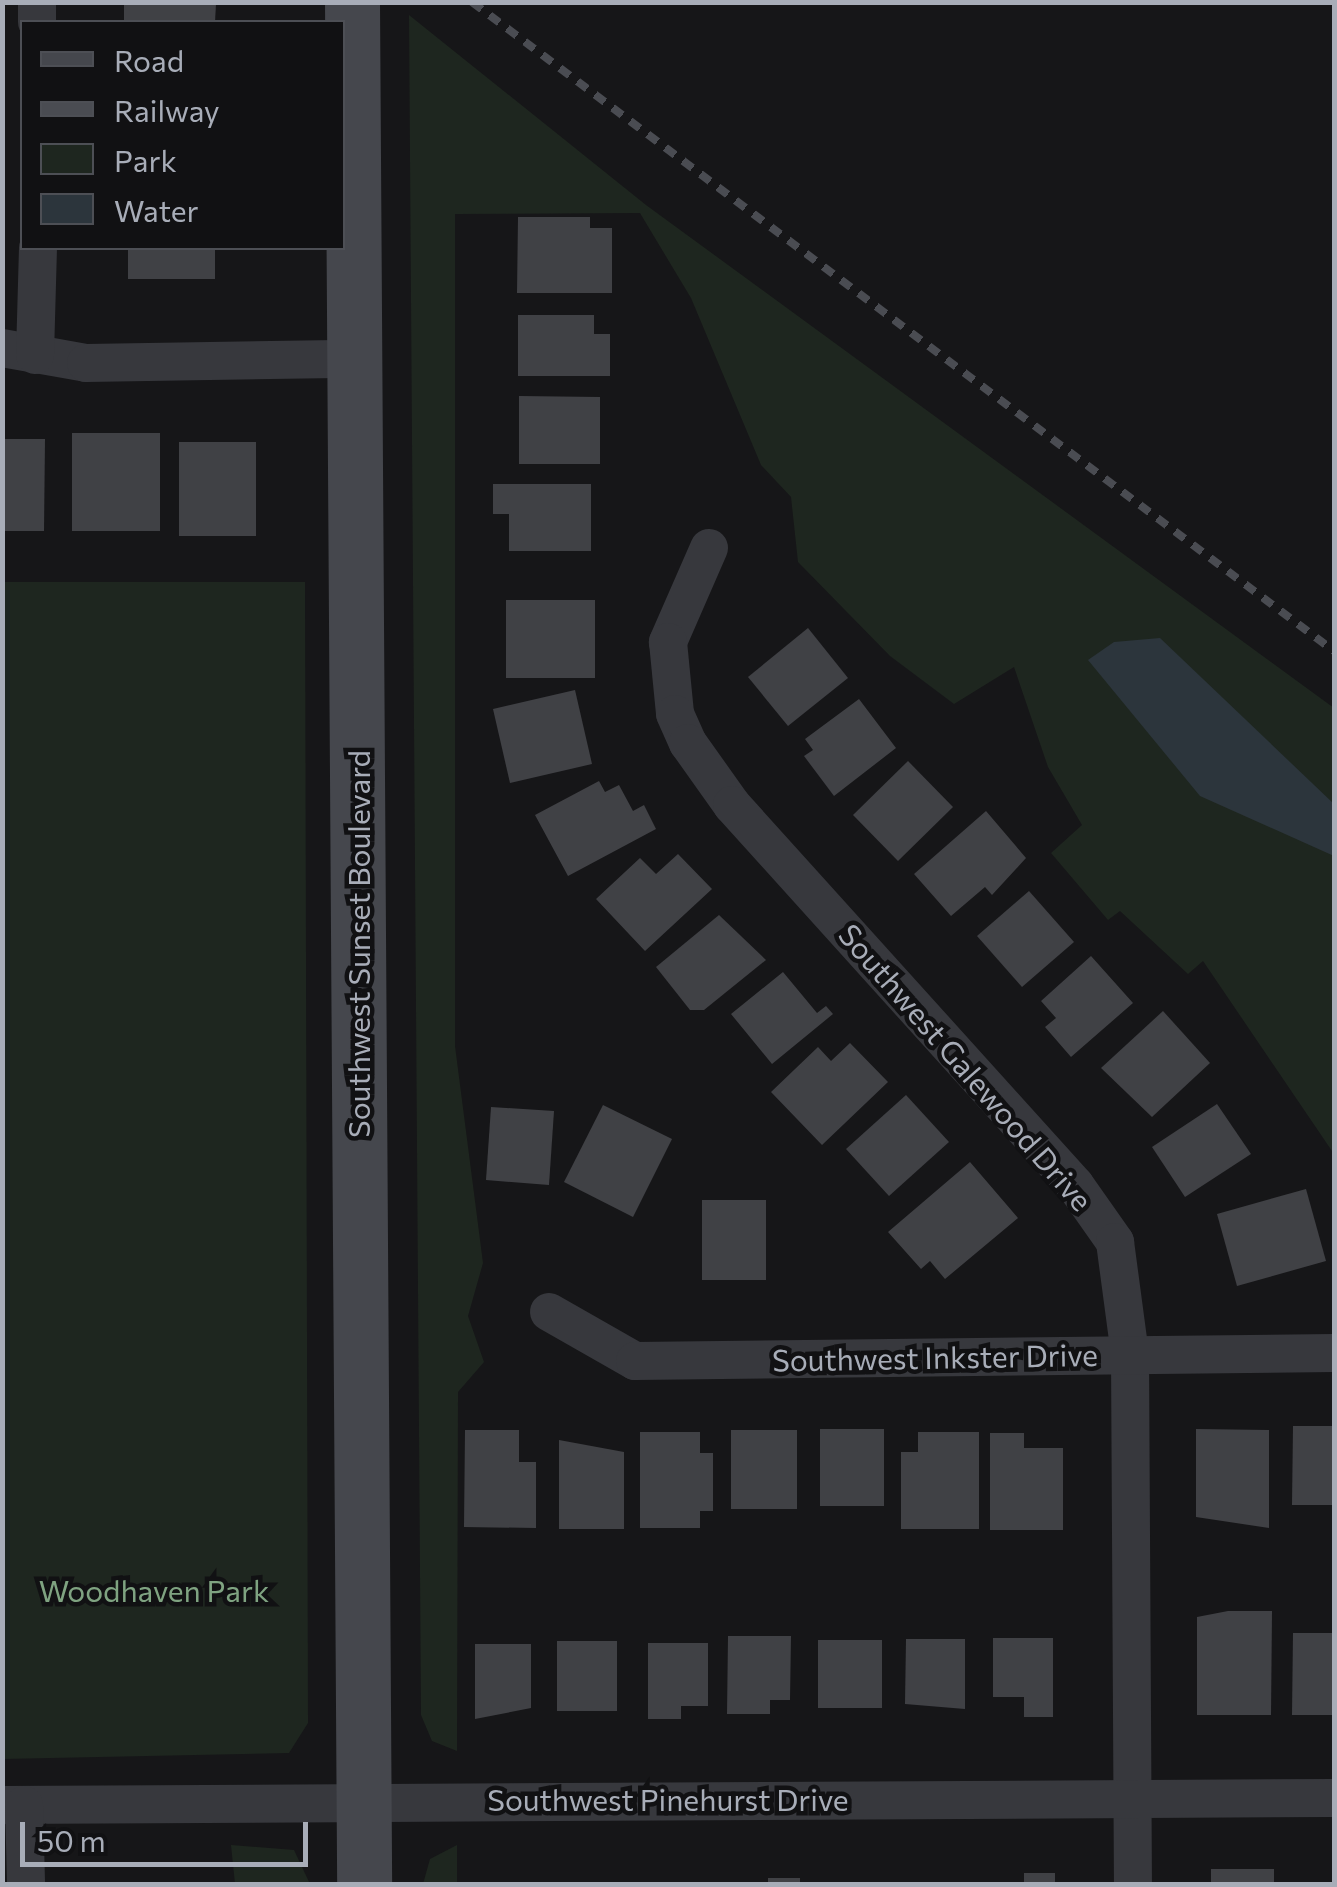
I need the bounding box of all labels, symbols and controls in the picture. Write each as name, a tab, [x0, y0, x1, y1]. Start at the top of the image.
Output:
legend	[20, 20, 345, 250]
text: Road	[114, 41, 184, 78]
text: Railway	[114, 91, 220, 128]
text: Park	[114, 141, 177, 178]
text: Water	[114, 191, 199, 228]
street label: Southwest Sunset Boulevard	[340, 750, 376, 1138]
street label: Southwest Galewood Drive	[832, 916, 1100, 1218]
street label: Southwest Inkster Drive	[772, 1336, 1098, 1378]
park label: Woodhaven Park	[39, 1572, 269, 1608]
street label: Southwest Pinehurst Drive	[487, 1781, 849, 1817]
scale bar	[25, 1802, 312, 1864]
text: 50 m	[37, 1821, 106, 1858]

